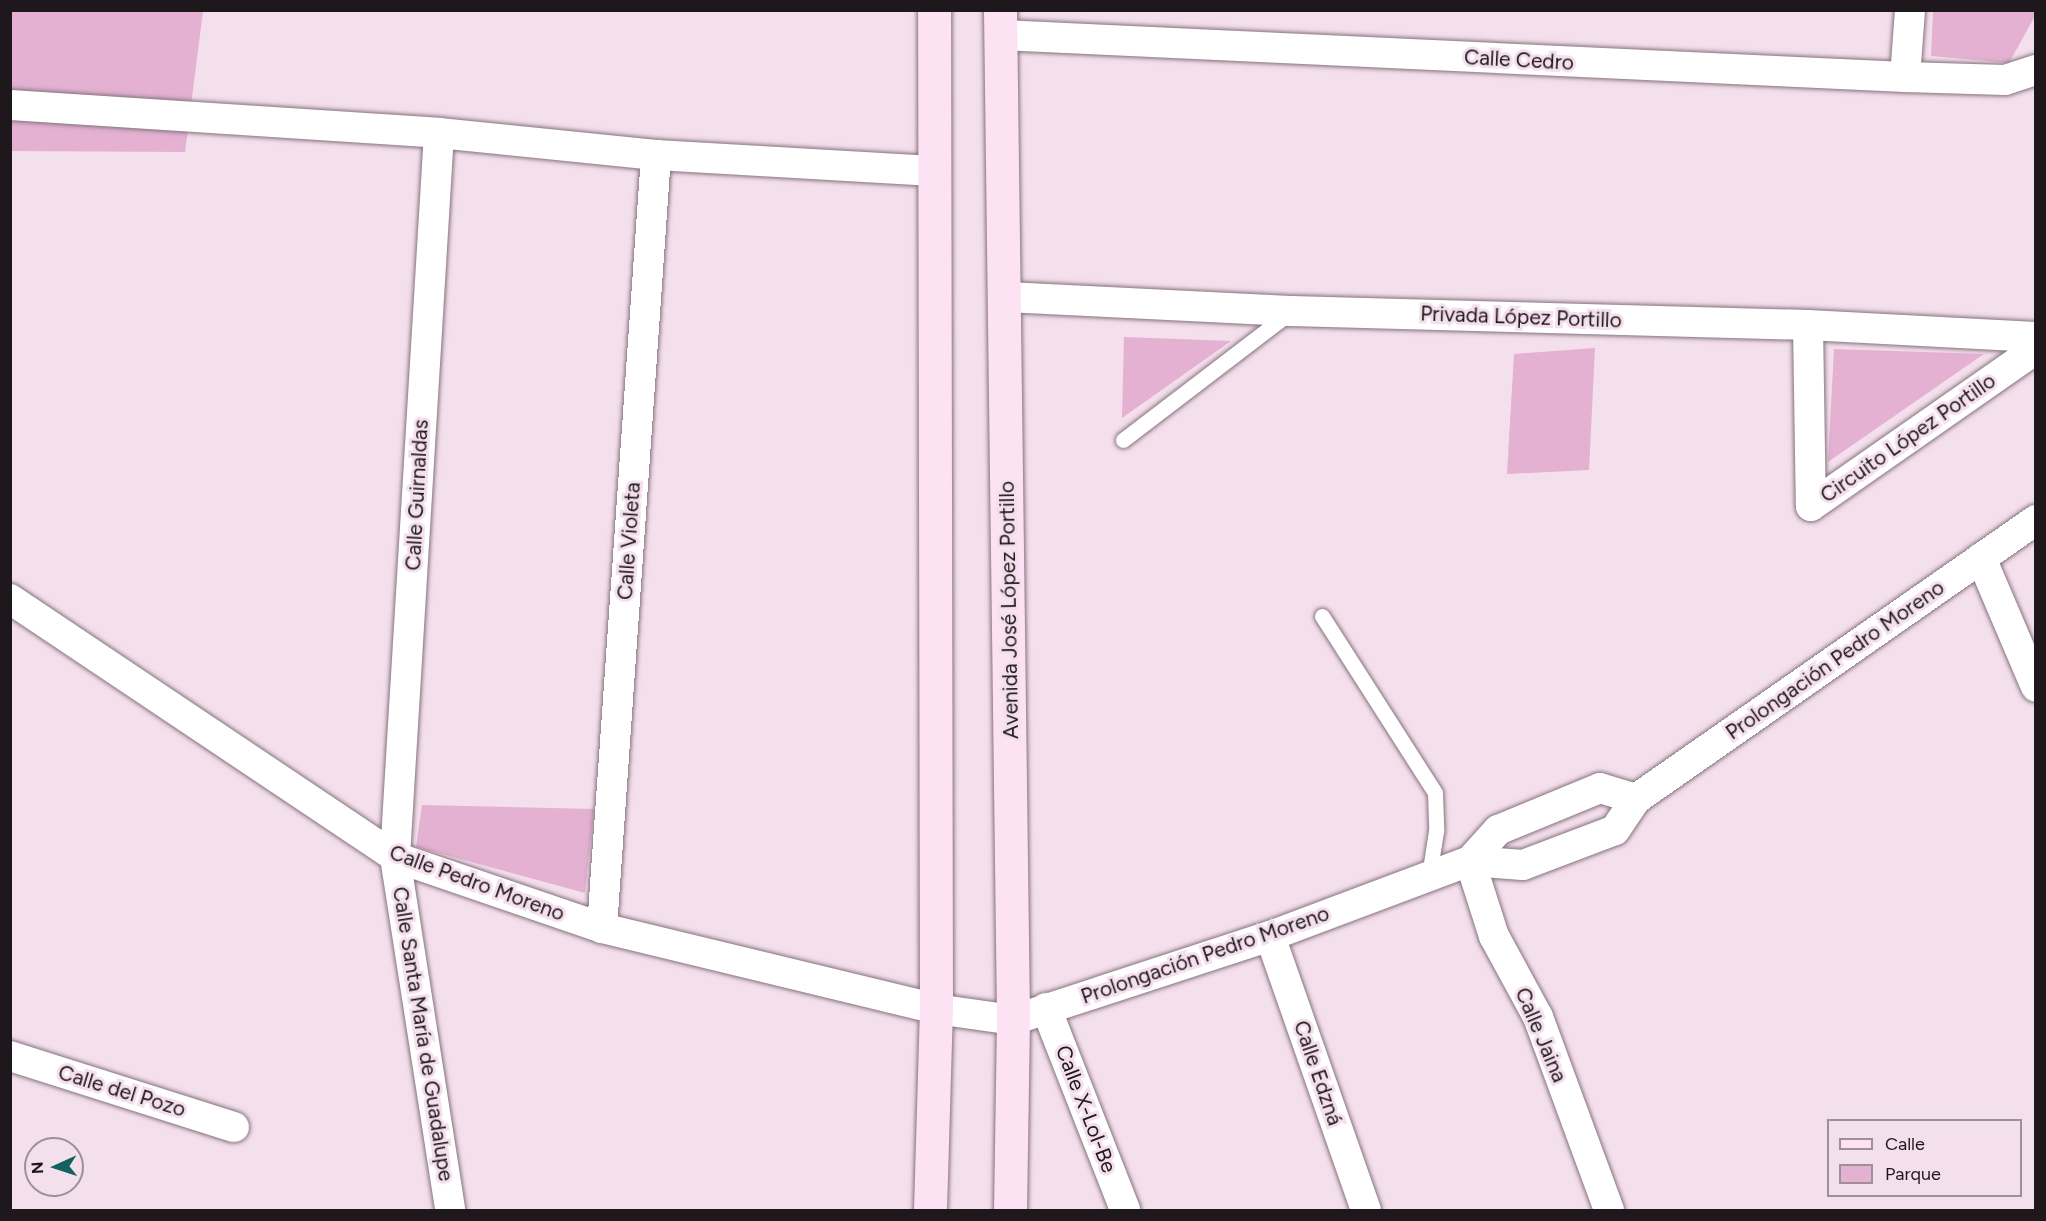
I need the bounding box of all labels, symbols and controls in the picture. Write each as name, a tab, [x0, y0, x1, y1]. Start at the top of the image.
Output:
street label: Calle Cedro	[1463, 45, 1575, 75]
street label: Privada López Portillo	[1420, 301, 1622, 333]
street label: Circuito López Portillo	[1815, 368, 2001, 508]
street label: Calle Guirnaldas	[400, 419, 434, 571]
street label: Calle Violeta	[612, 481, 646, 601]
street label: Avenida José López Portillo	[994, 481, 1024, 739]
street label: Prolongación Pedro Moreno	[1721, 575, 1949, 745]
street label: Calle Pedro Moreno	[386, 840, 568, 926]
street label: Calle Santa María de Guadalupe	[387, 885, 459, 1183]
street label: Prolongación Pedro Moreno	[1078, 901, 1332, 1009]
street label: Calle Jaina	[1510, 984, 1572, 1086]
street label: Calle Edzná	[1288, 1017, 1348, 1129]
street label: Calle X-Lol-Be	[1050, 1042, 1122, 1176]
street label: Calle del Pozo	[55, 1060, 189, 1122]
legend	[1827, 1119, 2022, 1197]
text: Calle	[1885, 1133, 1925, 1155]
north arrow	[24, 1137, 84, 1197]
text: N	[28, 1161, 47, 1175]
text: Parque	[1885, 1163, 1941, 1185]

